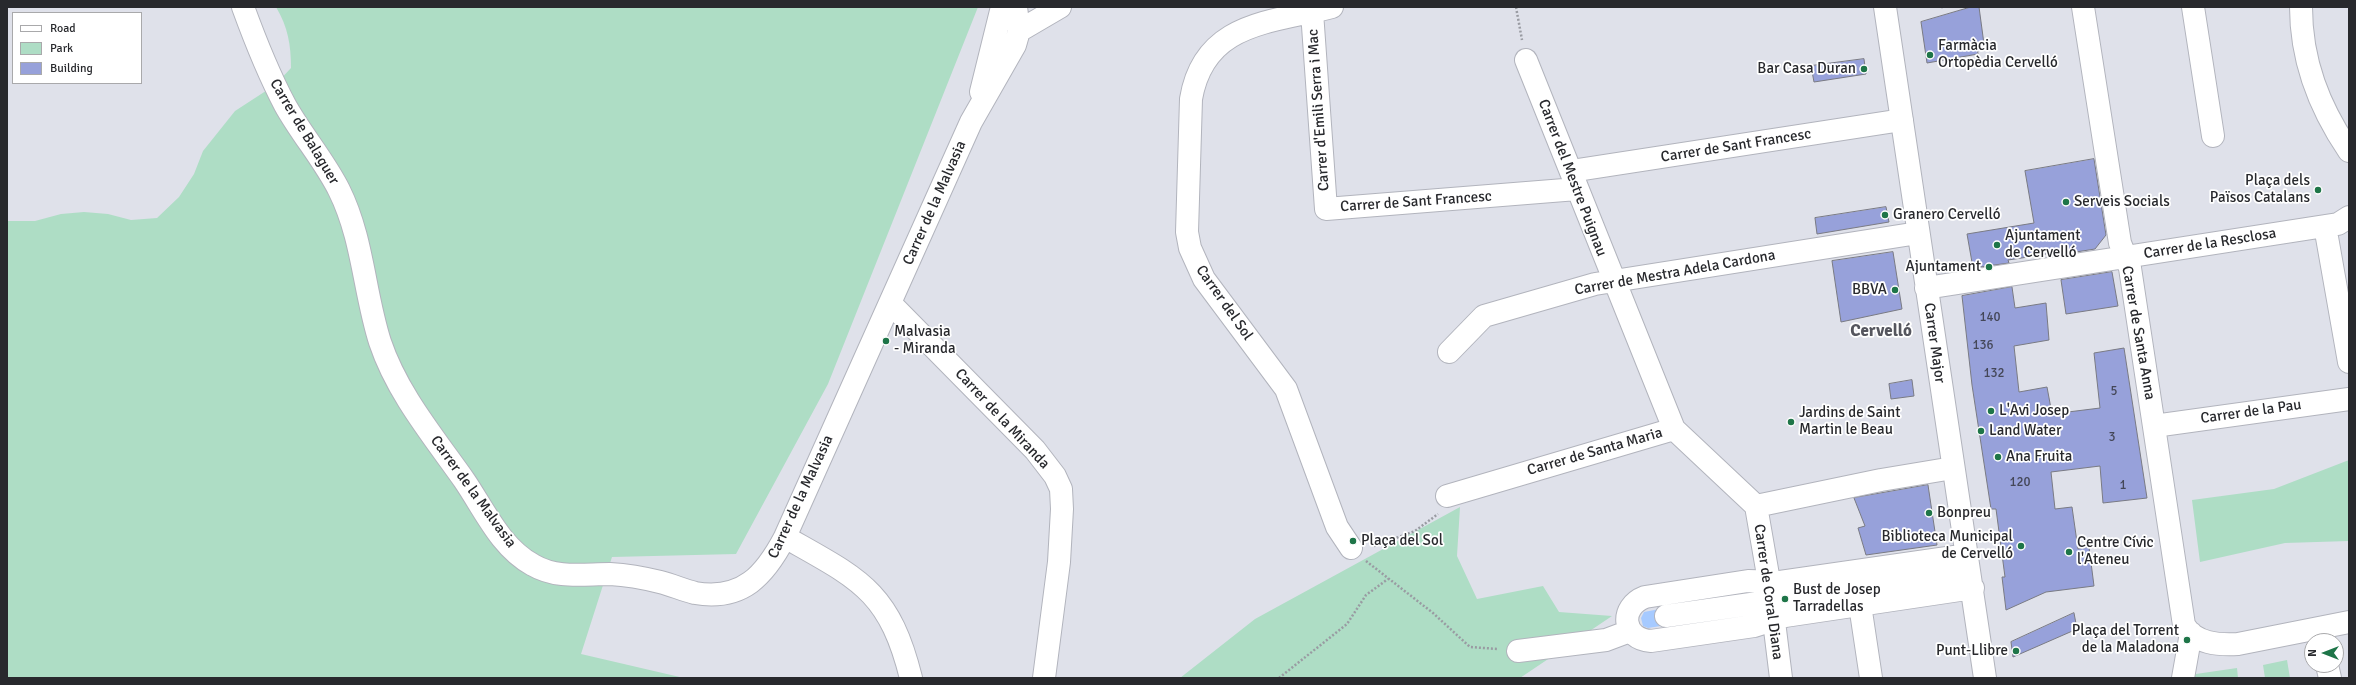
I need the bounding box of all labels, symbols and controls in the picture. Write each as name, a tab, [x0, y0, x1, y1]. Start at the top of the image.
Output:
legend	[12, 12, 142, 84]
text: Road	[50, 21, 76, 36]
street label: Carrer d'Emili Serra i Mac	[1304, 28, 1334, 192]
place label: Farmàcia Ortopèdia Cervelló	[1938, 37, 2058, 72]
text: Park	[50, 41, 73, 56]
marker: Farmàcia Ortopèdia Cervelló	[1925, 50, 1935, 60]
place label: Bar Casa Duran	[1757, 60, 1856, 78]
text: Building	[50, 61, 93, 76]
marker: Bar Casa Duran	[1859, 64, 1869, 74]
street label: Carrer de Balaguer	[265, 76, 343, 188]
street label: Carrer del Mestre Puignau	[1534, 97, 1610, 259]
street label: Carrer de Sant Francesc	[1660, 125, 1812, 167]
street label: Carrer de la Malvasia	[899, 138, 971, 268]
place label: Plaça dels Països Catalans	[2210, 172, 2310, 207]
marker: Plaça dels Països Catalans	[2313, 185, 2323, 195]
street label: Carrer de Sant Francesc	[1340, 188, 1492, 216]
place label: Serveis Socials	[2074, 193, 2170, 211]
marker: Serveis Socials	[2061, 197, 2071, 207]
place label: Granero Cervelló	[1893, 206, 2001, 224]
marker: Granero Cervelló	[1880, 210, 1890, 220]
street label: Carrer de la Resclosa	[2142, 225, 2278, 263]
place label: Ajuntament de Cervelló	[2005, 227, 2080, 262]
marker: Ajuntament de Cervelló	[1992, 240, 2002, 250]
street label: Carrer de Mestra Adela Cardona	[1573, 246, 1777, 300]
place label: Ajuntament	[1906, 258, 1981, 276]
street label: Carrer del Sol	[1192, 262, 1256, 344]
marker: Ajuntament	[1984, 262, 1994, 272]
street label: Carrer de Santa Anna	[2117, 265, 2159, 401]
place label: BBVA	[1852, 281, 1887, 299]
marker: BBVA	[1890, 285, 1900, 295]
street label: Carrer Major	[1919, 302, 1949, 384]
house number: 140	[1979, 310, 2001, 326]
district label: Cervelló	[1850, 322, 1912, 342]
place label: Malvasia - Miranda	[894, 323, 955, 358]
marker: Malvasia - Miranda	[881, 336, 891, 346]
house number: 136	[1972, 338, 1994, 354]
street label: Carrer de la Miranda	[951, 365, 1053, 473]
house number: 132	[1983, 366, 2005, 382]
house number: 5	[2110, 384, 2118, 400]
street label: Carrer de la Pau	[2199, 396, 2303, 428]
place label: L'Avi Josep	[1999, 402, 2069, 420]
place label: Jardins de Saint Martin le Beau	[1799, 404, 1901, 439]
marker: L'Avi Josep	[1986, 406, 1996, 416]
marker: Jardins de Saint Martin le Beau	[1786, 417, 1796, 427]
place label: Land Water	[1989, 422, 2062, 440]
street label: Carrer de Santa Maria	[1525, 424, 1665, 480]
marker: Land Water	[1976, 426, 1986, 436]
house number: 3	[2108, 430, 2116, 446]
street label: Carrer de la Malvasia	[426, 432, 520, 552]
street label: Carrer de la Malvasia	[764, 432, 838, 562]
place label: Ana Fruita	[2006, 448, 2072, 466]
marker: Ana Fruita	[1993, 452, 2003, 462]
house number: 120	[2009, 475, 2031, 491]
house number: 1	[2119, 478, 2127, 494]
place label: Bonpreu	[1937, 504, 1991, 522]
marker: Bonpreu	[1924, 508, 1934, 518]
street label: Carrer de Coral Diana	[1750, 523, 1786, 661]
place label: Biblioteca Municipal de Cervelló	[1881, 528, 2013, 563]
place label: Plaça del Sol	[1361, 532, 1443, 550]
place label: Centre Cívic l'Ateneu	[2077, 534, 2154, 569]
marker: Plaça del Sol	[1348, 536, 1358, 546]
marker: Biblioteca Municipal de Cervelló	[2016, 541, 2026, 551]
marker: Centre Cívic l'Ateneu	[2064, 547, 2074, 557]
place label: Bust de Josep Tarradellas	[1793, 581, 1881, 616]
marker: Bust de Josep Tarradellas	[1780, 594, 1790, 604]
place label: Plaça del Torrent de la Maladona	[2072, 622, 2179, 657]
north arrow	[2304, 633, 2344, 673]
marker: Plaça del Torrent de la Maladona	[2182, 635, 2192, 645]
place label: Punt-Llibre	[1936, 642, 2008, 660]
marker: Punt-Llibre	[2011, 646, 2021, 656]
text: N	[2306, 649, 2319, 657]

